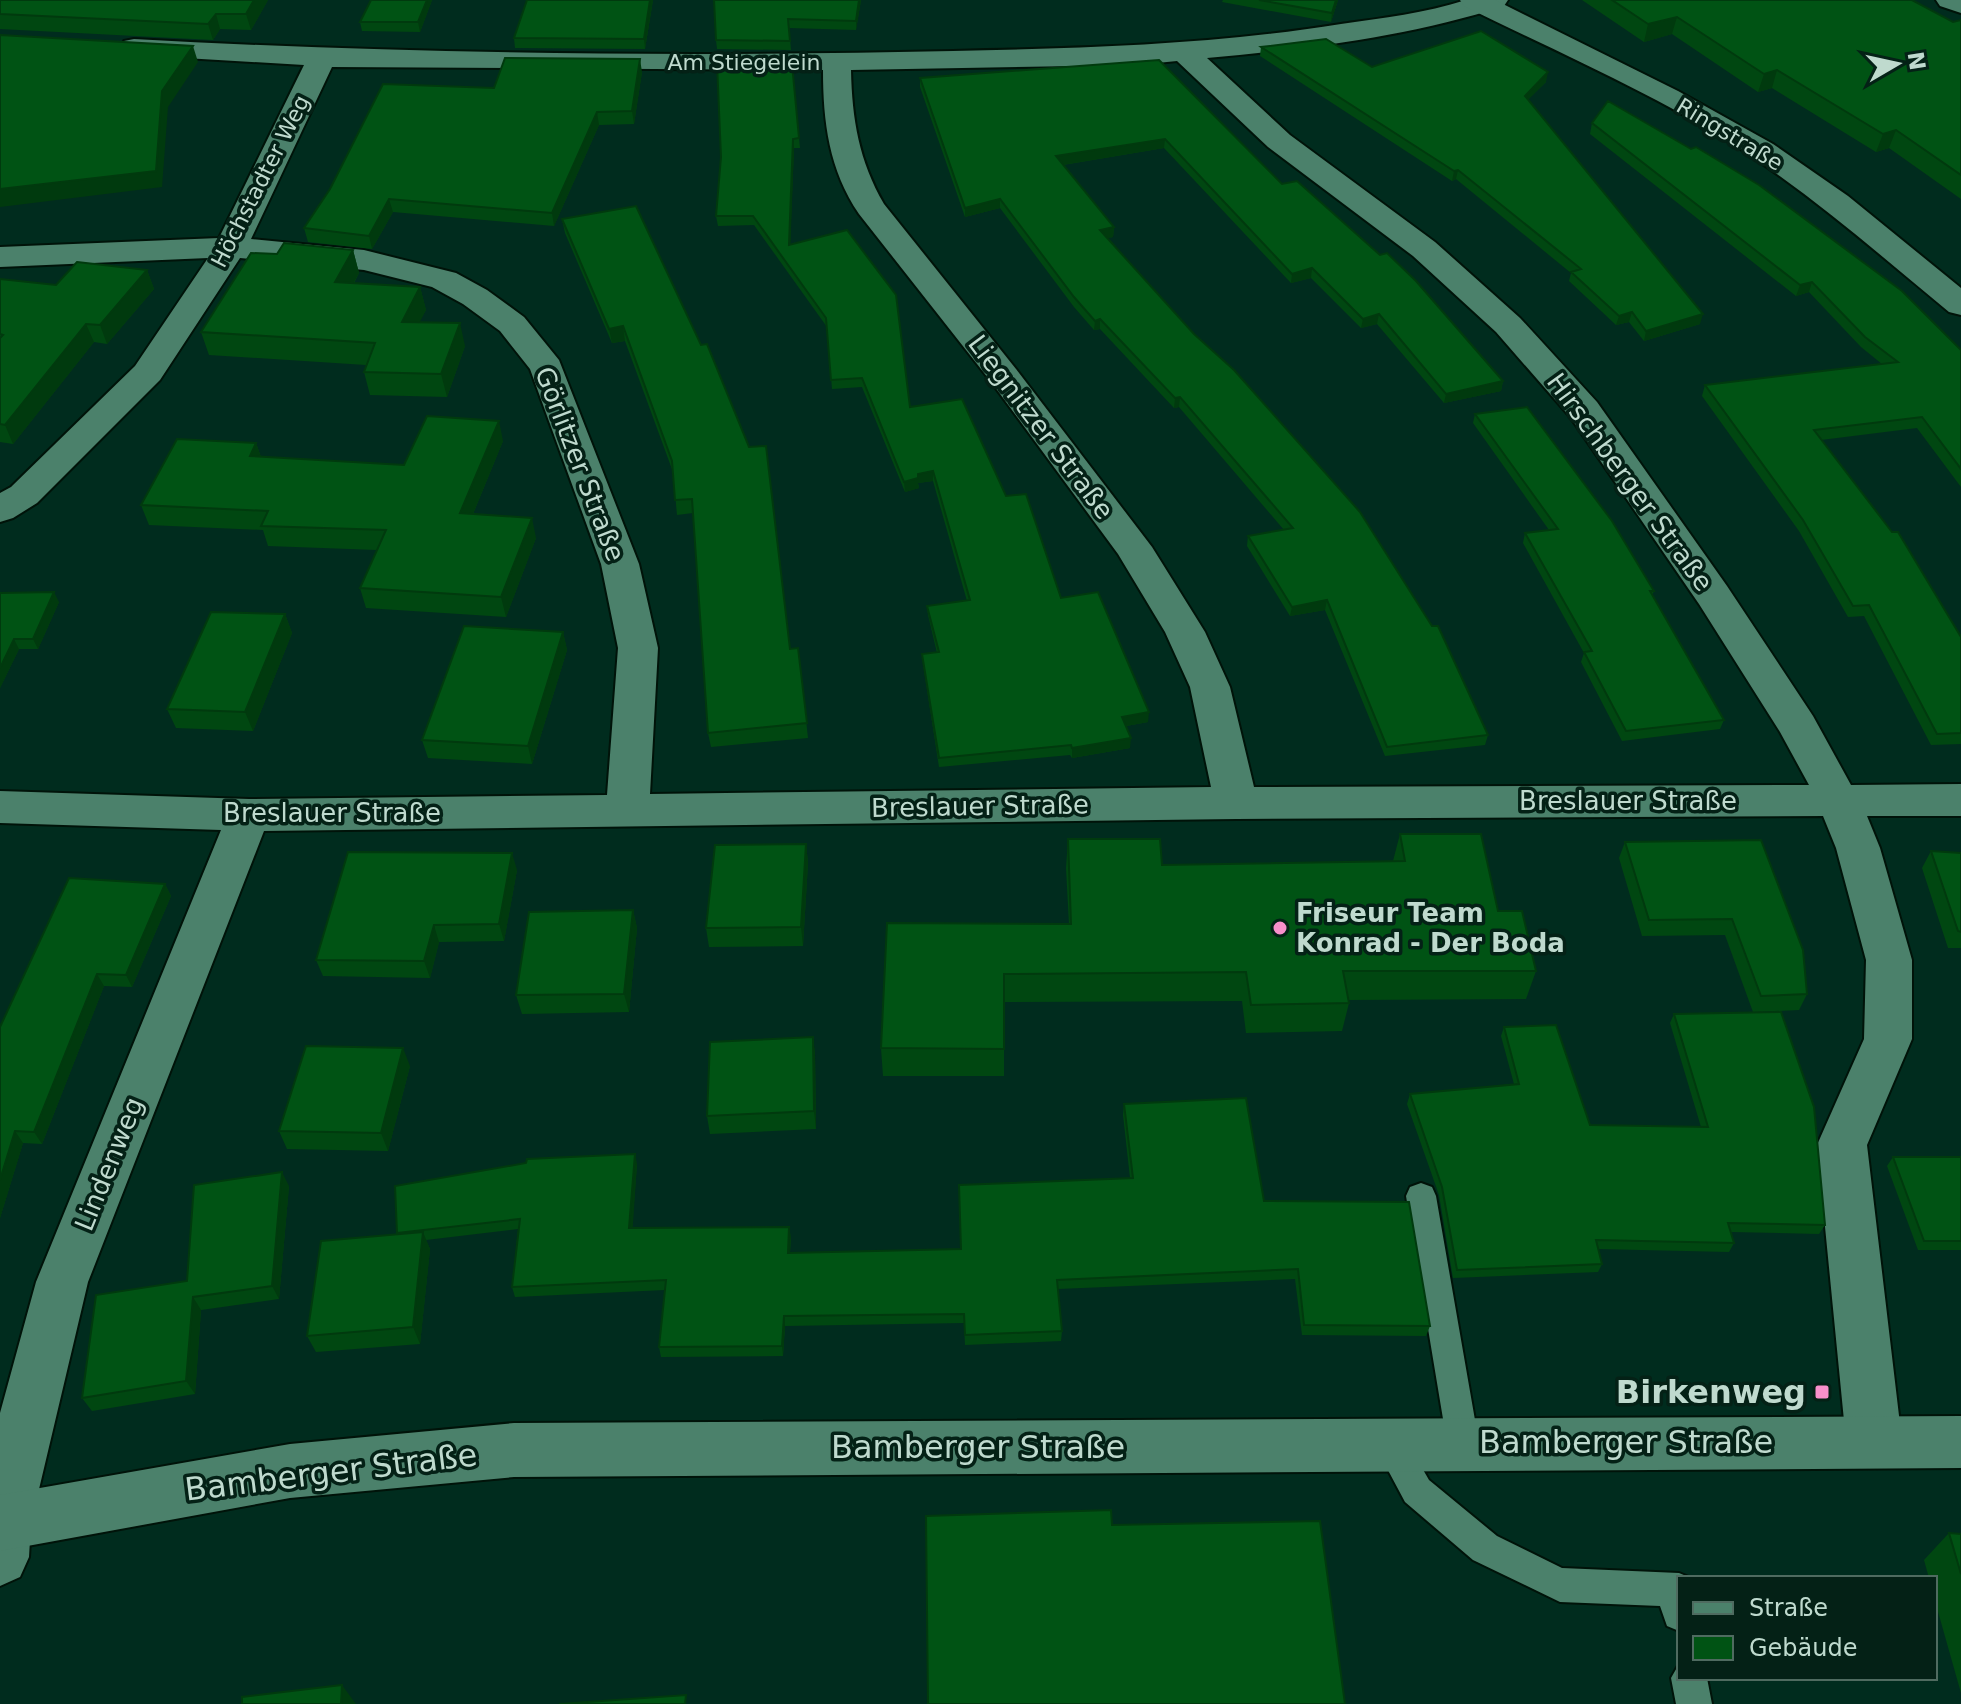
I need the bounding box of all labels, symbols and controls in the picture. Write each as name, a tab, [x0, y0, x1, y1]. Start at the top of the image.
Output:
north arrow	[1857, 24, 1937, 104]
street label: Am Stiegelein	[668, 50, 820, 75]
text: N	[1902, 50, 1930, 72]
street label: Höchstadter Weg	[206, 91, 315, 271]
street label: Ringstraße	[1672, 93, 1787, 176]
street label: Liegnitzer Straße	[962, 329, 1120, 525]
street label: Görlitzer Straße	[529, 363, 631, 565]
street label: Hirschberger Straße	[1541, 367, 1719, 597]
street label: Breslauer Straße	[1519, 786, 1737, 816]
street label: Breslauer Straße	[871, 789, 1089, 823]
street label: Breslauer Straße	[223, 798, 441, 828]
place label: Friseur Team Konrad - Der Boda	[1296, 898, 1565, 958]
marker: Friseur Team Konrad - Der Boda	[1271, 919, 1289, 937]
street label: Lindenweg	[69, 1093, 149, 1235]
place label: Birkenweg	[1616, 1373, 1806, 1411]
marker: Birkenweg	[1813, 1383, 1831, 1401]
street label: Bamberger Straße	[1479, 1423, 1773, 1461]
street label: Bamberger Straße	[831, 1428, 1125, 1466]
street label: Bamberger Straße	[183, 1435, 479, 1509]
legend	[1677, 1576, 1937, 1680]
text: Straße	[1749, 1594, 1828, 1622]
text: Gebäude	[1749, 1634, 1858, 1662]

